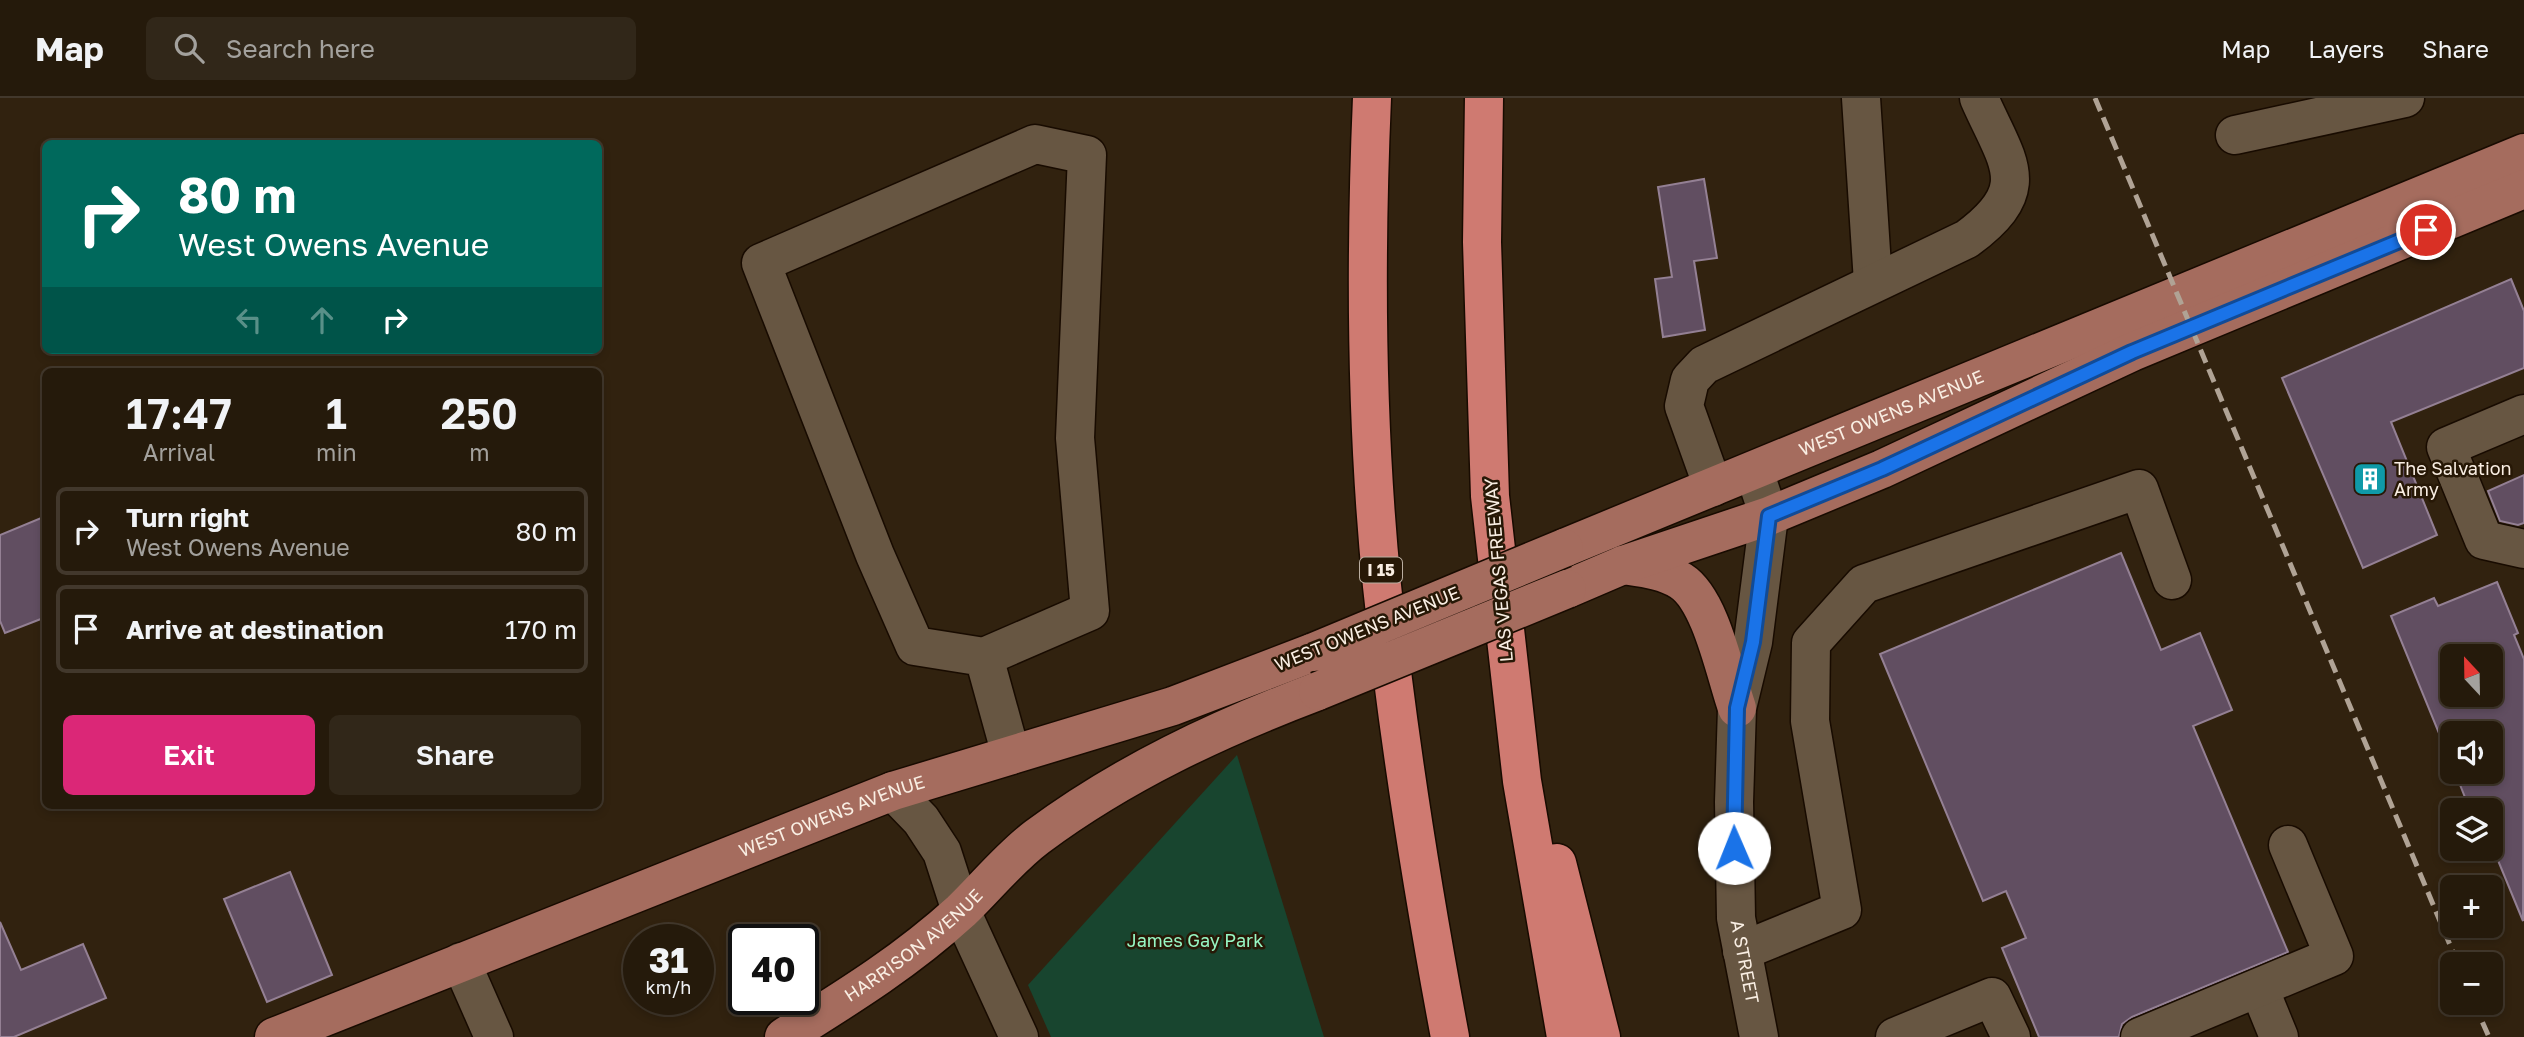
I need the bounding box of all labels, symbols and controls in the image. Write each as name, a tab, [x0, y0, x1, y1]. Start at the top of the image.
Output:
search box	[146, 17, 636, 80]
text: Map	[35, 29, 104, 68]
icon: search	[170, 29, 208, 67]
text: Search here	[226, 33, 375, 64]
text: Map	[2221, 34, 2270, 63]
text: Layers	[2308, 34, 2384, 63]
text: Share	[2422, 34, 2489, 63]
text: 80 m	[178, 165, 296, 224]
icon: right	[63, 168, 154, 259]
pin	[2396, 200, 2456, 260]
icon: arrive	[2407, 211, 2445, 249]
text: West Owens Avenue	[178, 225, 489, 263]
icon: left	[230, 301, 268, 339]
icon: ahead	[303, 301, 341, 339]
icon: right	[376, 301, 414, 339]
street label: WEST OWENS AVENUE	[1795, 365, 1987, 460]
text: 17:47	[126, 388, 232, 438]
text: 1	[326, 388, 347, 438]
text: 250	[441, 388, 518, 438]
text: Arrival	[143, 438, 215, 466]
text: min	[316, 438, 357, 466]
text: m	[469, 438, 490, 466]
place label: The Salvation Army	[2394, 457, 2512, 500]
building icon: The Salvation Army	[2351, 460, 2389, 498]
street label: LAS VEGAS FREEWAY	[1479, 477, 1517, 663]
text: Turn right	[126, 502, 249, 533]
icon: right	[67, 512, 105, 550]
text: 80 m	[516, 516, 577, 547]
text: West Owens Avenue	[126, 533, 350, 561]
road number: I 15	[1360, 558, 1402, 583]
street label: WEST OWENS AVENUE	[1271, 581, 1462, 675]
icon: arrive	[67, 610, 105, 648]
text: Arrive at destination	[126, 614, 384, 645]
text: 170 m	[505, 614, 577, 645]
north arrow	[2440, 644, 2502, 707]
map controls	[2440, 644, 2503, 1015]
button: Exit	[63, 715, 315, 795]
button: Share	[329, 715, 581, 795]
button: sound	[2440, 721, 2503, 784]
street label: WEST OWENS AVENUE	[735, 770, 927, 861]
button: layers	[2440, 798, 2503, 861]
position arrow	[1697, 811, 1771, 885]
button: +	[2440, 875, 2503, 938]
street label: HARRISON AVENUE	[840, 884, 987, 1006]
street label: A STREET	[1727, 918, 1764, 1005]
speed limit sign: 40	[728, 924, 819, 1015]
park label: James Gay Park	[1127, 929, 1263, 951]
text: 31	[649, 939, 688, 981]
button: −	[2440, 952, 2503, 1015]
text: km/h	[646, 976, 691, 998]

